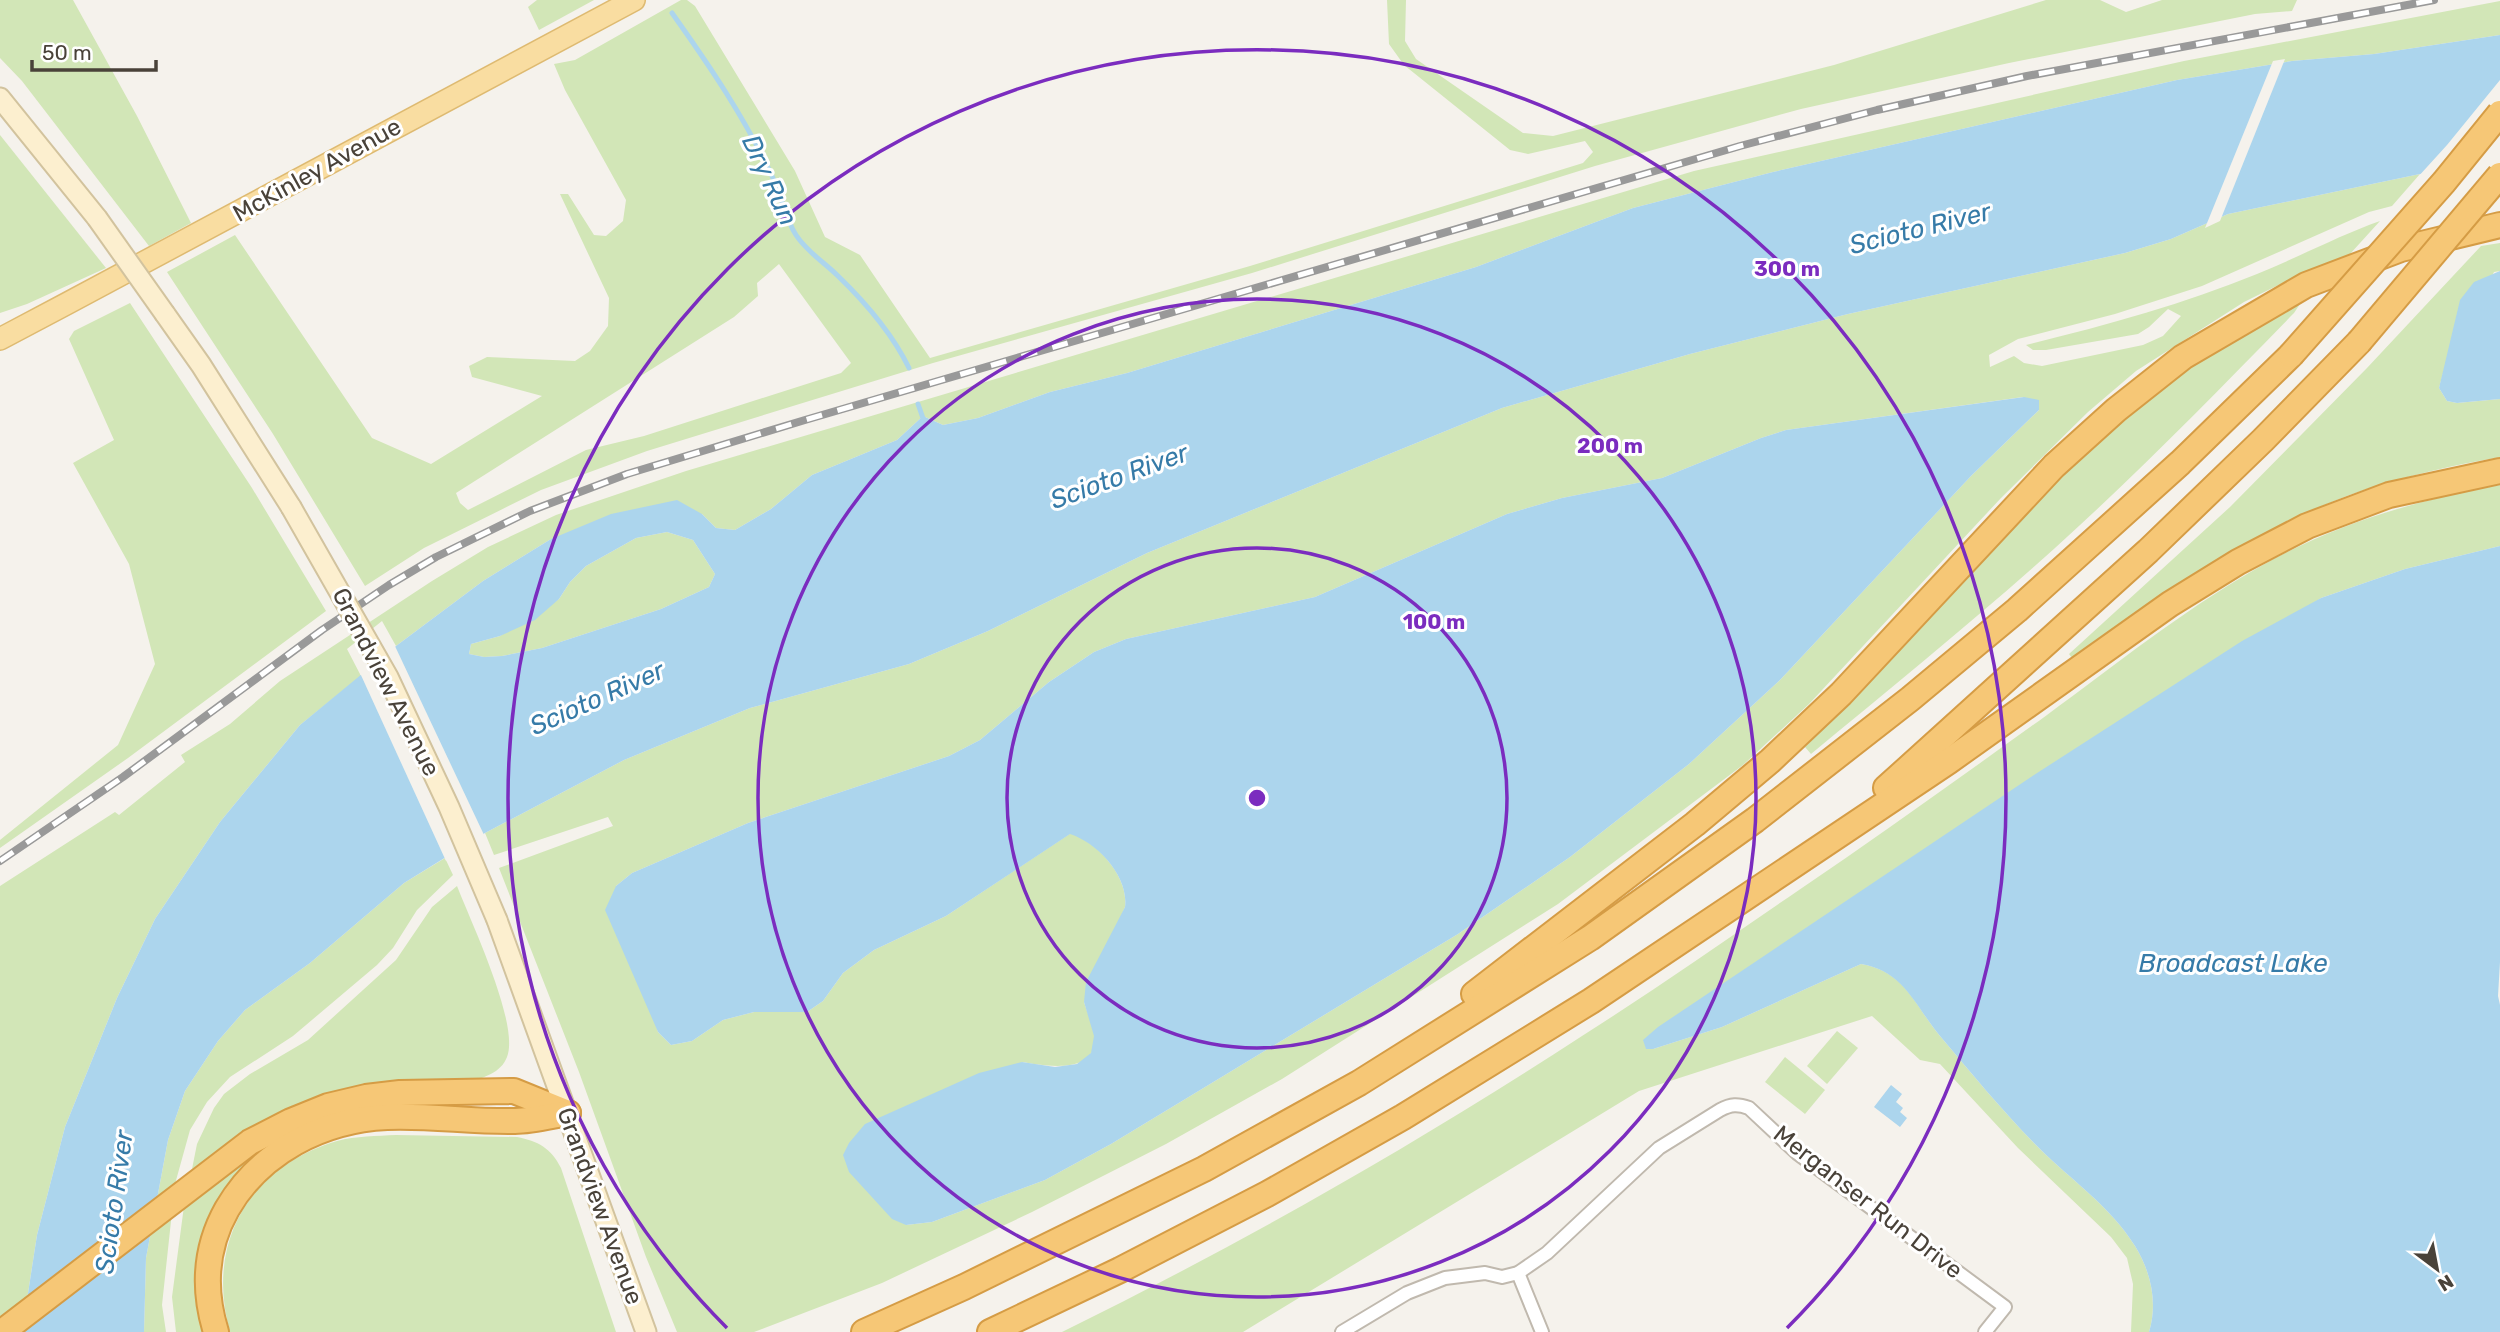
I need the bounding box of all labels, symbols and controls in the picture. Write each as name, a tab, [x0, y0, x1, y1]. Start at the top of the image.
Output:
scale bar	[32, 28, 156, 72]
text: 50 m	[42, 40, 92, 65]
street label: McKinley Avenue	[228, 112, 406, 228]
water label: Dry Run	[735, 130, 804, 231]
water label: Scioto River	[1846, 196, 1995, 261]
text: 300 m	[1754, 256, 1820, 281]
text: 200 m	[1577, 433, 1643, 458]
water label: Scioto River	[1046, 437, 1193, 516]
street label: Grandview Avenue	[326, 583, 446, 781]
text: 100 m	[1403, 609, 1465, 634]
water label: Scioto River	[525, 654, 670, 742]
centre of rings	[1245, 786, 1269, 810]
water label: Broadcast Lake	[2139, 948, 2328, 979]
street label: Grandview Avenue	[551, 1104, 649, 1308]
street label: Merganser Run Drive	[1768, 1120, 1968, 1284]
water label: Scioto River	[89, 1127, 140, 1276]
north arrow	[2402, 1234, 2472, 1304]
text: N	[2434, 1270, 2458, 1296]

